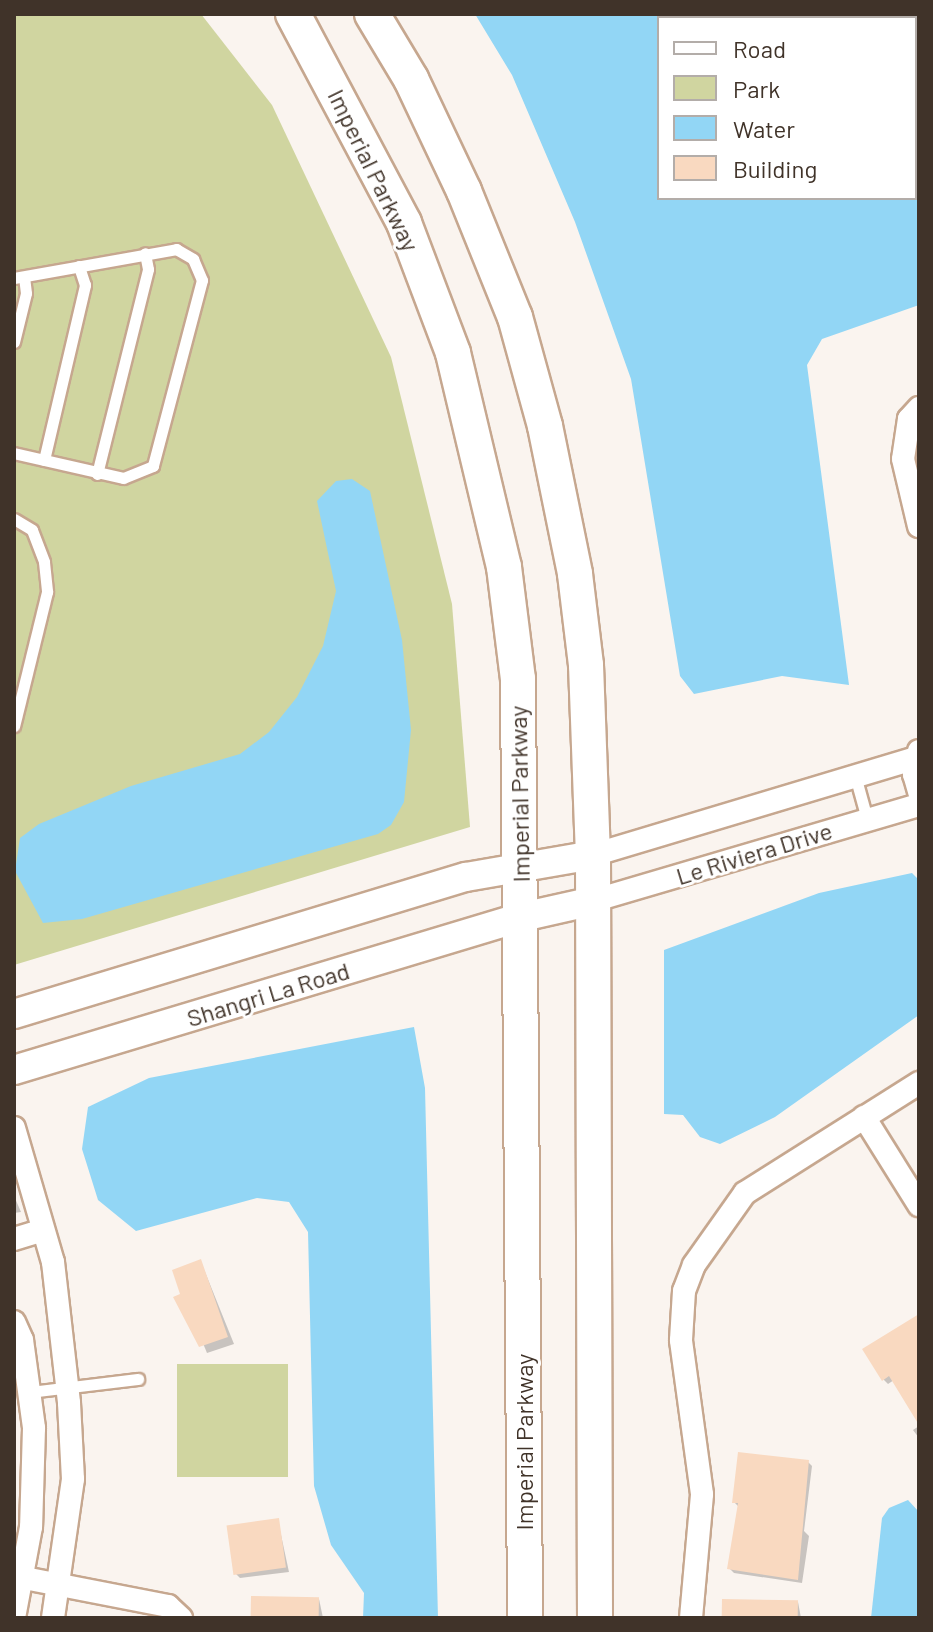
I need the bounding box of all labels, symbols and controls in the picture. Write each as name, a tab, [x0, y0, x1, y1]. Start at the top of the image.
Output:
legend	[657, 16, 917, 200]
text: Road	[733, 34, 786, 63]
text: Park	[733, 74, 780, 103]
street label: Imperial Parkway	[322, 84, 426, 256]
text: Water	[733, 114, 795, 143]
text: Building	[733, 154, 817, 183]
street label: Imperial Parkway	[503, 705, 535, 883]
street label: Le Riviera Drive	[673, 816, 835, 890]
street label: Shangri La Road	[183, 956, 353, 1032]
street label: Imperial Parkway	[510, 1354, 538, 1530]

